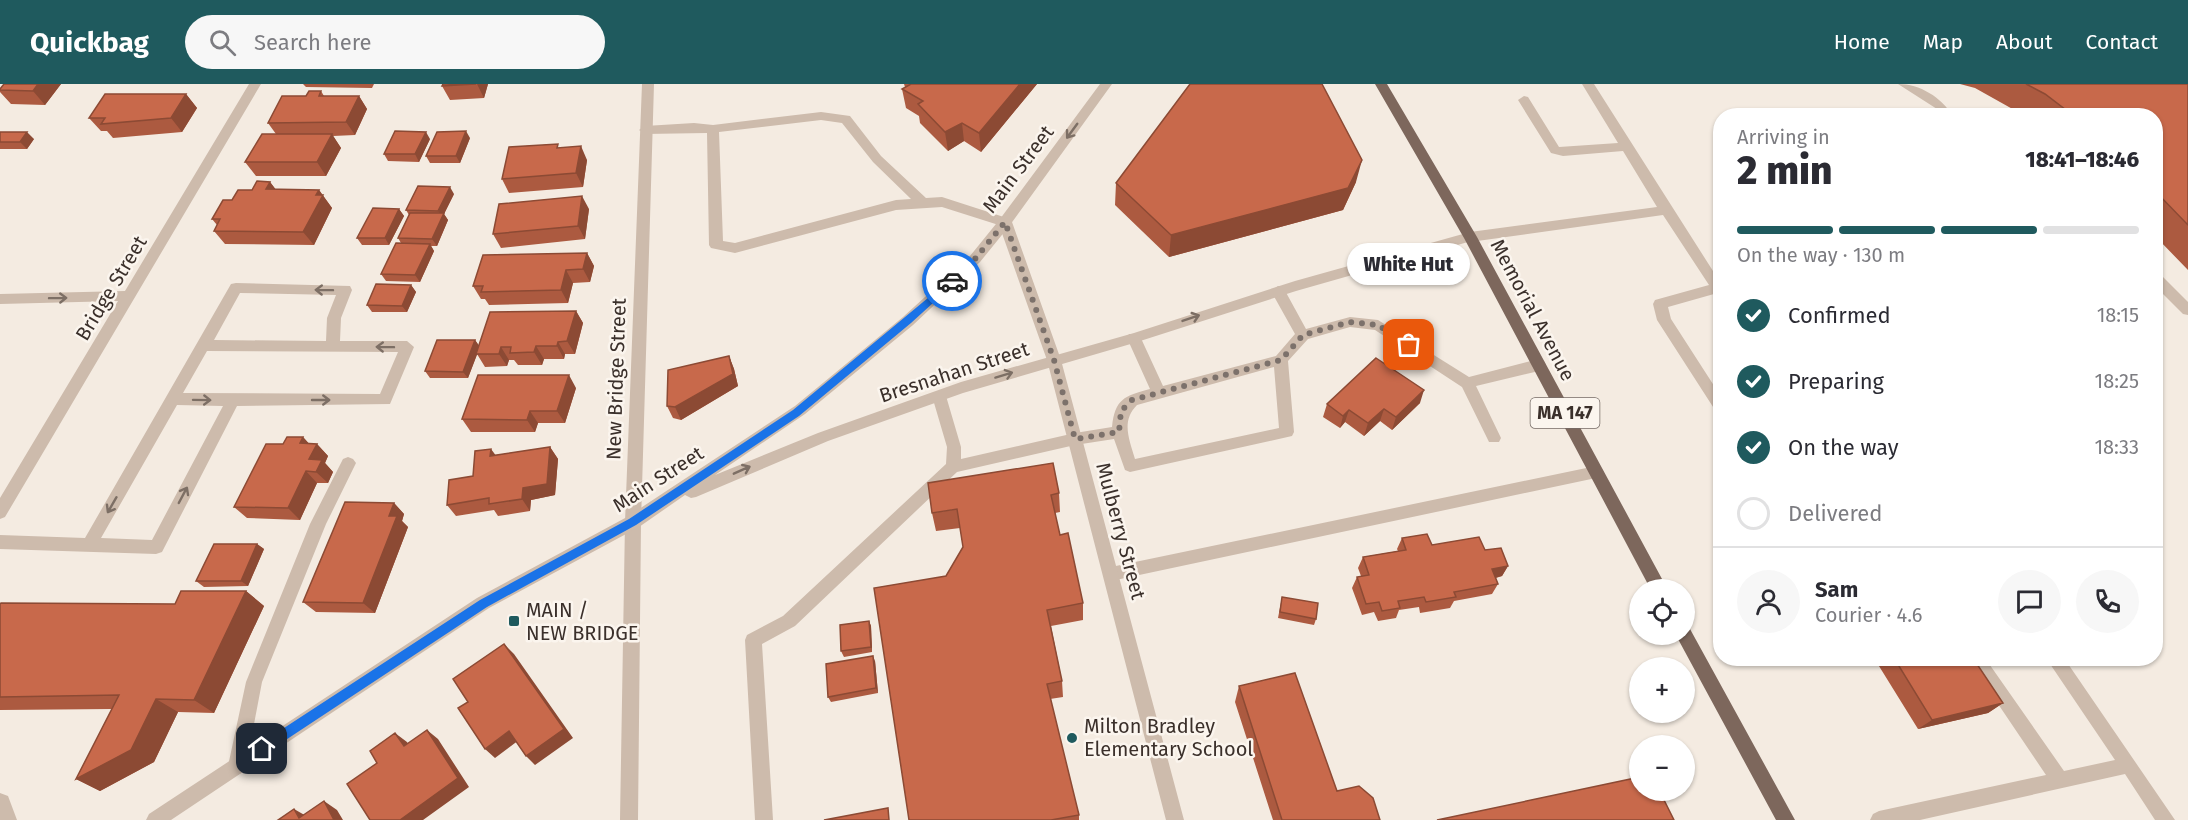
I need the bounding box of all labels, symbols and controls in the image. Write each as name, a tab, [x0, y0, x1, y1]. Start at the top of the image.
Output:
search box	[185, 15, 605, 69]
text: Quickbag	[30, 26, 149, 59]
icon: search	[206, 26, 239, 59]
text: Search here	[254, 29, 372, 56]
text: Home	[1834, 29, 1890, 55]
text: Map	[1923, 29, 1963, 55]
text: About	[1996, 29, 2053, 55]
text: Contact	[2086, 29, 2158, 55]
street label: Main Street	[977, 120, 1059, 218]
one-way arrow	[1066, 123, 1078, 139]
text: Arriving in	[1737, 125, 1830, 149]
text: 18:41–18:46	[2025, 146, 2139, 173]
text: 2 min	[1737, 148, 1833, 194]
street label: Bridge Street	[70, 231, 152, 345]
street label: Memorial Avenue	[1486, 235, 1580, 385]
callout: White Hut	[1348, 243, 1470, 285]
text: On the way · 130 m	[1737, 243, 1905, 267]
courier	[922, 251, 982, 311]
text: White Hut	[1364, 252, 1453, 276]
icon: car	[936, 265, 969, 298]
one-way arrow	[314, 284, 334, 295]
one-way arrow	[48, 292, 68, 304]
street label: New Bridge Street	[601, 297, 631, 460]
icon: check	[1737, 299, 1770, 332]
text: Confirmed	[1788, 302, 1891, 329]
text: 18:15	[2097, 303, 2139, 327]
one-way arrow	[1181, 312, 1200, 323]
pin	[1383, 319, 1434, 370]
icon: bag	[1392, 328, 1425, 361]
street label: Bresnahan Street	[876, 336, 1033, 408]
one-way arrow	[375, 341, 395, 353]
icon: check	[1737, 365, 1770, 398]
text: Preparing	[1788, 368, 1884, 395]
one-way arrow	[994, 369, 1013, 380]
text: 18:25	[2095, 369, 2139, 393]
one-way arrow	[192, 394, 212, 405]
one-way arrow	[310, 394, 330, 406]
road number: MA 147	[1530, 398, 1600, 428]
icon: check	[1737, 431, 1770, 464]
text: On the way	[1788, 434, 1899, 461]
text: 18:33	[2094, 435, 2139, 459]
street label: Main Street	[608, 440, 709, 517]
street label: Mulberry Street	[1091, 460, 1151, 603]
one-way arrow	[733, 463, 751, 474]
one-way arrow	[177, 487, 189, 504]
one-way arrow	[106, 496, 118, 513]
text: Delivered	[1788, 500, 1883, 527]
button: person	[1737, 570, 1800, 633]
button: chat	[1998, 570, 2061, 633]
button: phone	[2076, 570, 2139, 633]
text: Sam	[1815, 576, 1858, 603]
map controls	[1629, 579, 1695, 801]
button: locate	[1629, 579, 1695, 645]
place label: MAIN / NEW BRIDGE	[526, 598, 639, 645]
text: Courier · 4.6	[1815, 603, 1922, 627]
marker: MAIN / NEW BRIDGE	[507, 614, 521, 628]
button: +	[1629, 657, 1695, 723]
place label: Milton Bradley Elementary School	[1084, 714, 1253, 761]
pin	[236, 723, 287, 774]
marker: Milton Bradley Elementary School	[1065, 731, 1079, 745]
icon: home	[245, 732, 278, 765]
button: −	[1629, 735, 1695, 801]

